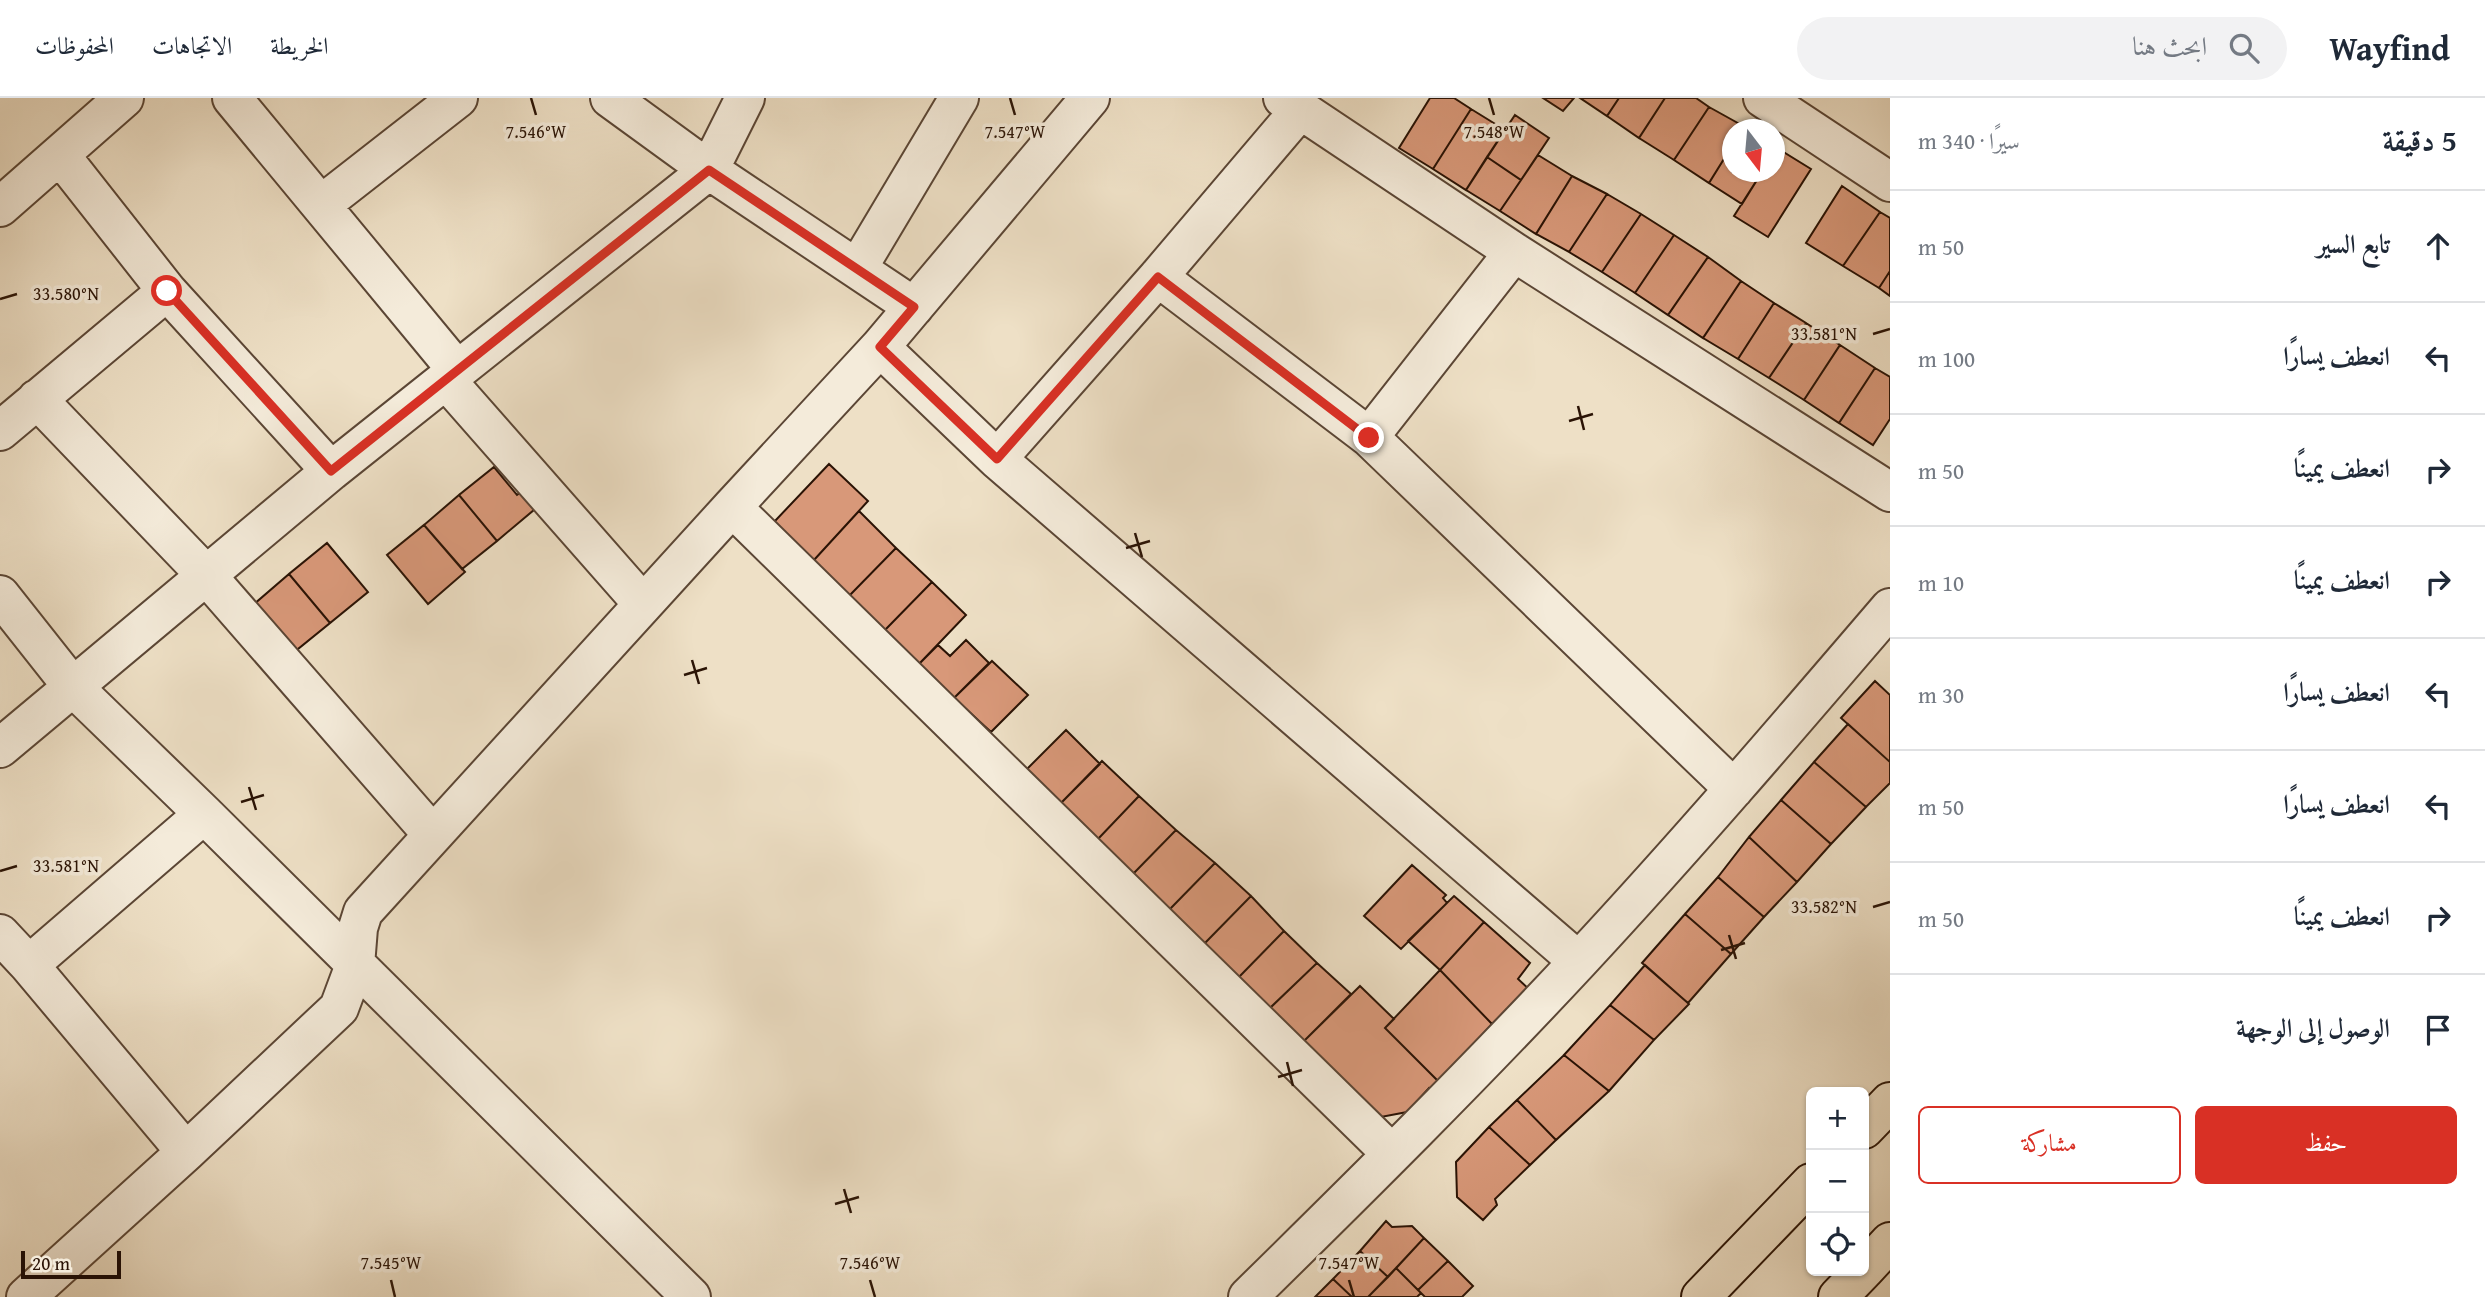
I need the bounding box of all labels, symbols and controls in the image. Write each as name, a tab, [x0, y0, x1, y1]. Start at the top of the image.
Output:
search box	[1797, 17, 2287, 80]
text: Wayfind	[2329, 24, 2450, 72]
text: ابحث هنا	[2132, 26, 2207, 65]
text: المحفوظات	[35, 28, 114, 63]
text: الاتجاهات	[152, 28, 232, 63]
text: الخريطة	[270, 28, 329, 63]
icon: search	[2225, 29, 2263, 67]
text: 7.546°W	[506, 118, 567, 145]
text: 7.547°W	[985, 118, 1046, 145]
text: 7.548°W	[1464, 118, 1525, 145]
text: 5 دقيقة	[2382, 118, 2457, 162]
north arrow	[1722, 119, 1785, 182]
text: سيرًا · 340 m	[1918, 124, 2020, 157]
text: تابع السير	[2316, 224, 2390, 263]
icon: ahead	[2419, 227, 2457, 265]
text: 50 m	[1918, 230, 1964, 263]
route start	[151, 275, 182, 306]
text: 33.580°N	[33, 280, 99, 307]
text: 33.581°N	[1791, 320, 1857, 347]
text: انعطف يسارًا	[2283, 336, 2390, 375]
icon: left	[2419, 339, 2457, 377]
text: 100 m	[1918, 342, 1975, 375]
route end	[1353, 422, 1384, 453]
text: انعطف يمينًا	[2294, 448, 2390, 487]
icon: right	[2419, 451, 2457, 489]
text: 50 m	[1918, 454, 1964, 487]
text: انعطف يمينًا	[2294, 560, 2390, 599]
icon: right	[2419, 563, 2457, 601]
text: 10 m	[1918, 566, 1964, 599]
text: انعطف يسارًا	[2283, 672, 2390, 711]
icon: left	[2419, 675, 2457, 713]
text: 30 m	[1918, 678, 1964, 711]
text: انعطف يسارًا	[2283, 784, 2390, 823]
icon: left	[2419, 787, 2457, 825]
text: 50 m	[1918, 790, 1964, 823]
text: 33.581°N	[33, 852, 99, 879]
text: 33.582°N	[1791, 893, 1857, 920]
text: انعطف يمينًا	[2294, 896, 2390, 935]
icon: right	[2419, 899, 2457, 937]
text: 50 m	[1918, 902, 1964, 935]
text: الوصول إلى الوجهة	[2236, 1008, 2390, 1047]
icon: arrive	[2419, 1011, 2457, 1049]
map controls	[1806, 1087, 1869, 1276]
button: +	[1806, 1087, 1869, 1150]
button: مشاركة	[1918, 1106, 2181, 1184]
button: حفظ	[2195, 1106, 2457, 1184]
button: −	[1806, 1150, 1869, 1213]
button: locate	[1806, 1213, 1869, 1276]
scale bar	[21, 1248, 121, 1280]
text: 20 m	[32, 1249, 70, 1277]
text: 7.545°W	[361, 1249, 422, 1276]
text: 7.546°W	[840, 1249, 901, 1276]
text: 7.547°W	[1319, 1249, 1380, 1276]

